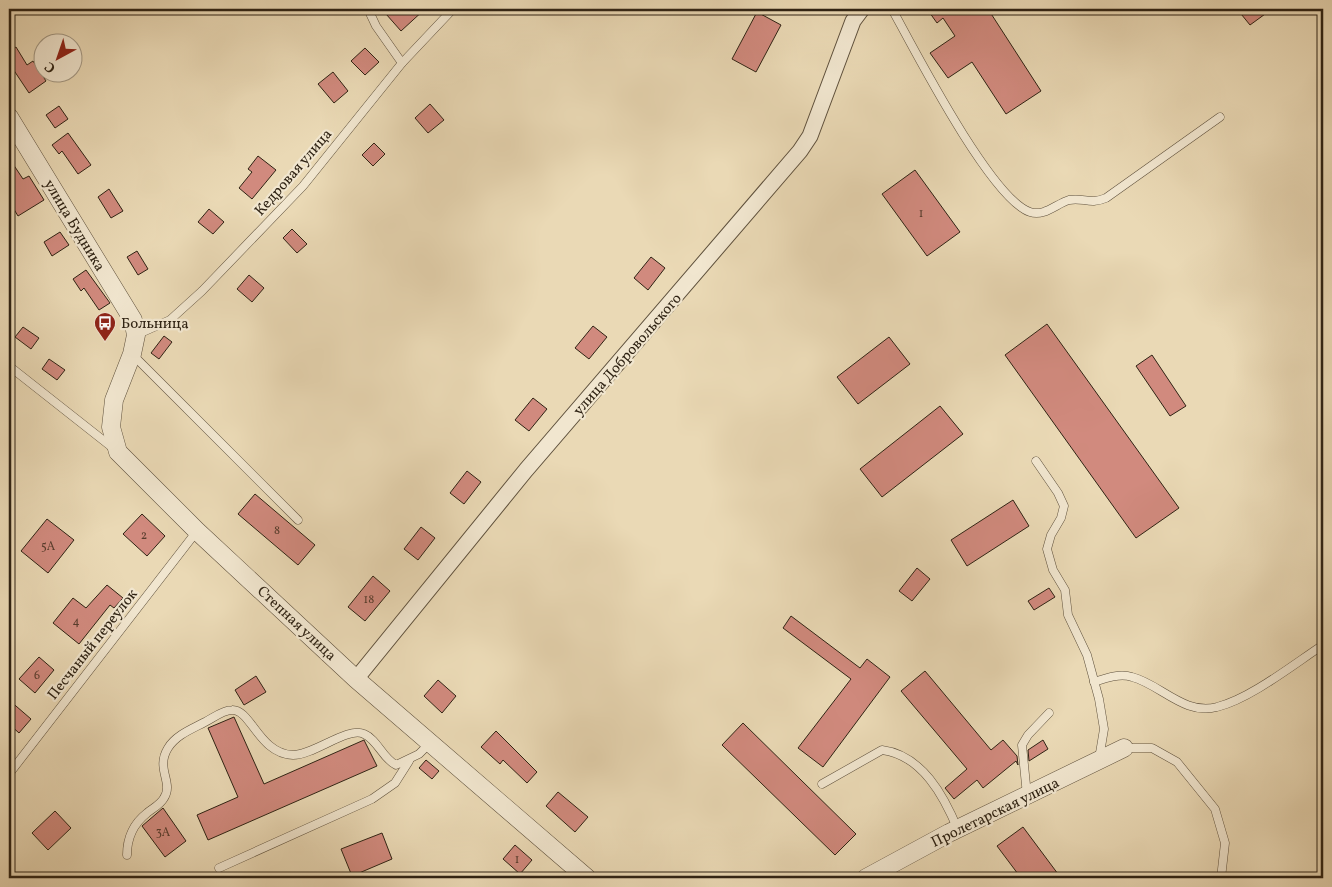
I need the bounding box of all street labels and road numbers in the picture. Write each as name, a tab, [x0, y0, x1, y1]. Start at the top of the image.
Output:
street label: Кедровая улица	[250, 125, 338, 221]
street label: улица Будника	[38, 176, 109, 276]
street label: улица Добровольского	[569, 289, 687, 421]
street label: Степная улица	[252, 582, 340, 666]
street label: Песчаный переулок	[43, 585, 143, 705]
street label: Пролетарская улица	[928, 773, 1063, 854]

